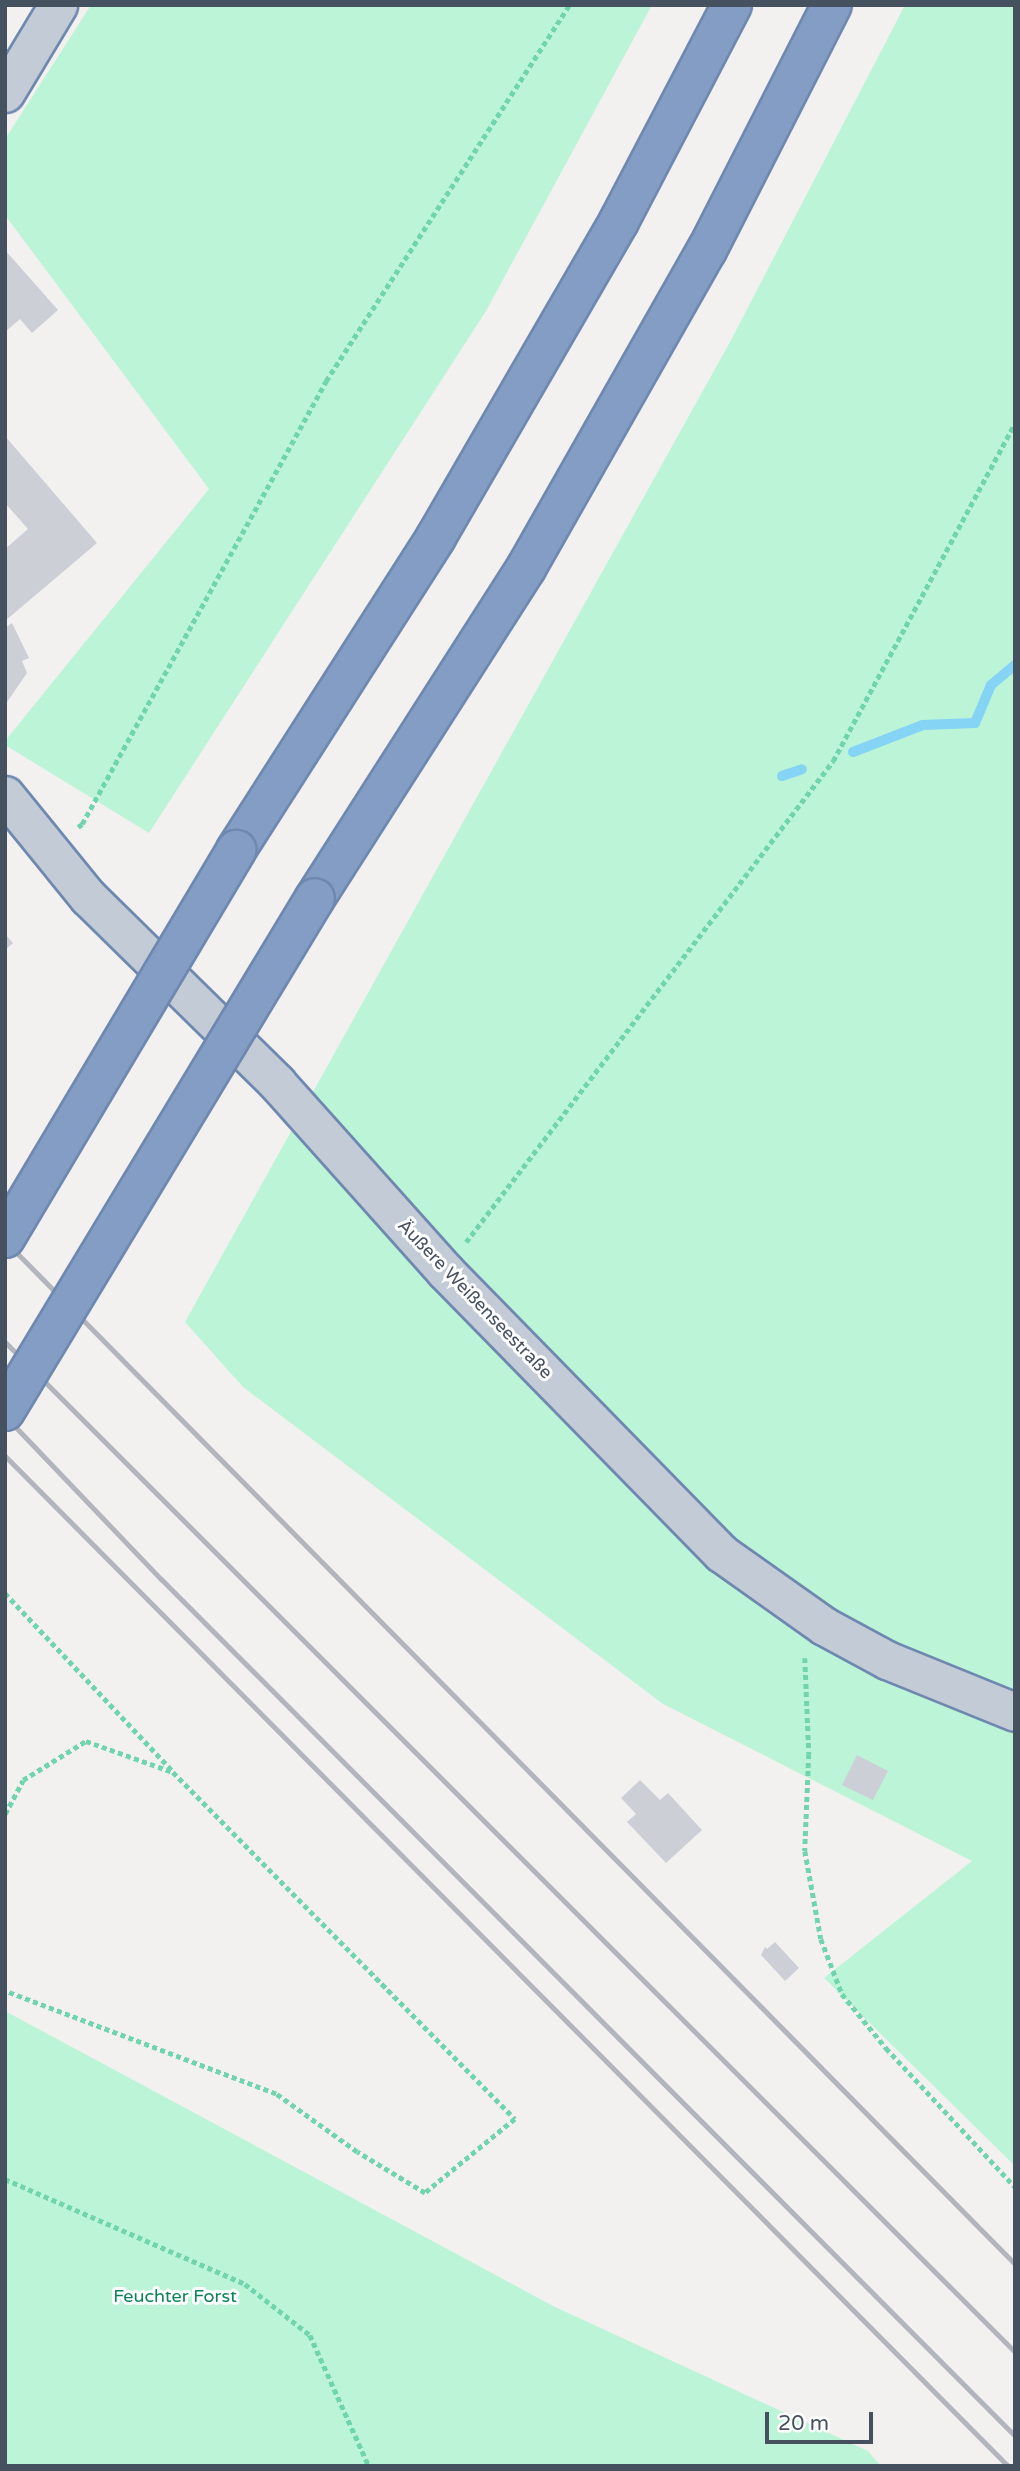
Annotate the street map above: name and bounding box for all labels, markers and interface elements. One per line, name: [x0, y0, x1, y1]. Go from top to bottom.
street label: Äußere Weißenseestraße: [393, 1215, 557, 1383]
park label: Feuchter Forst: [113, 2285, 237, 2307]
scale bar: [768, 2398, 876, 2442]
text: 20 m: [778, 2411, 829, 2436]

